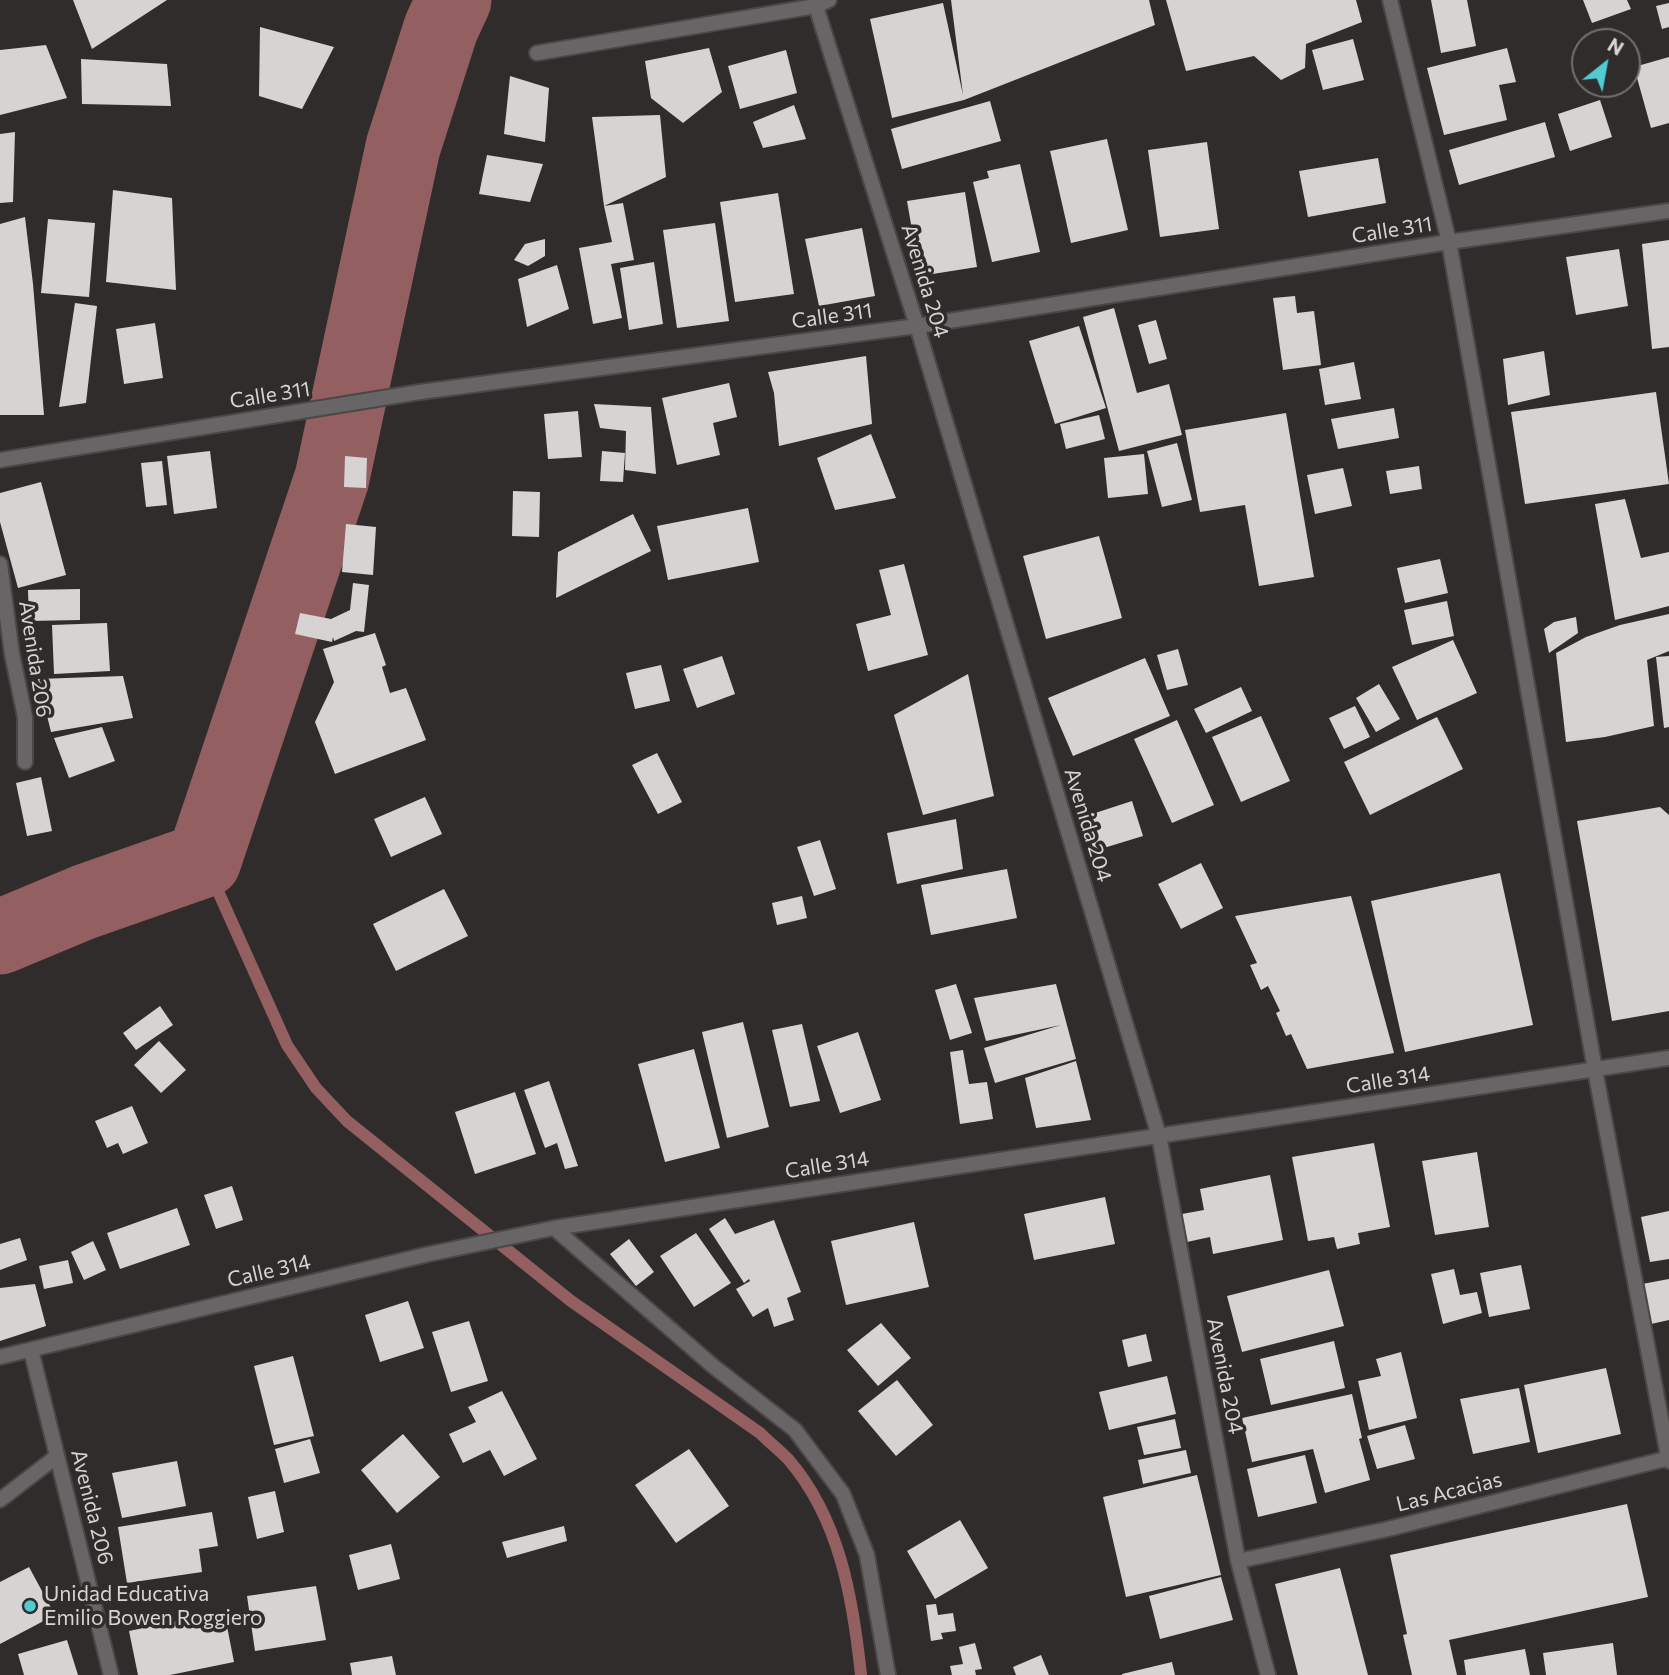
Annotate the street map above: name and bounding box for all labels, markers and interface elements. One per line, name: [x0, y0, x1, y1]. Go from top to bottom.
north arrow: [1571, 28, 1641, 98]
text: N: [1604, 33, 1628, 60]
street label: Calle 311: [1350, 211, 1434, 249]
street label: Avenida 204: [896, 221, 954, 341]
street label: Calle 311: [790, 298, 874, 334]
street label: Calle 311: [228, 376, 312, 414]
street label: Avenida 206: [13, 599, 57, 719]
street label: Avenida 204: [1059, 765, 1117, 885]
street label: Calle 314: [1344, 1061, 1432, 1099]
street label: Calle 314: [783, 1146, 871, 1184]
street label: Calle 314: [225, 1249, 313, 1293]
street label: Avenida 204: [1201, 1316, 1249, 1436]
street label: Avenida 206: [66, 1447, 118, 1567]
street label: Las Acacias: [1393, 1467, 1505, 1517]
place label: Unidad Educativa Emilio Bowen Roggiero: [44, 1581, 263, 1631]
marker: Unidad Educativa Emilio Bowen Roggiero: [22, 1598, 38, 1614]

